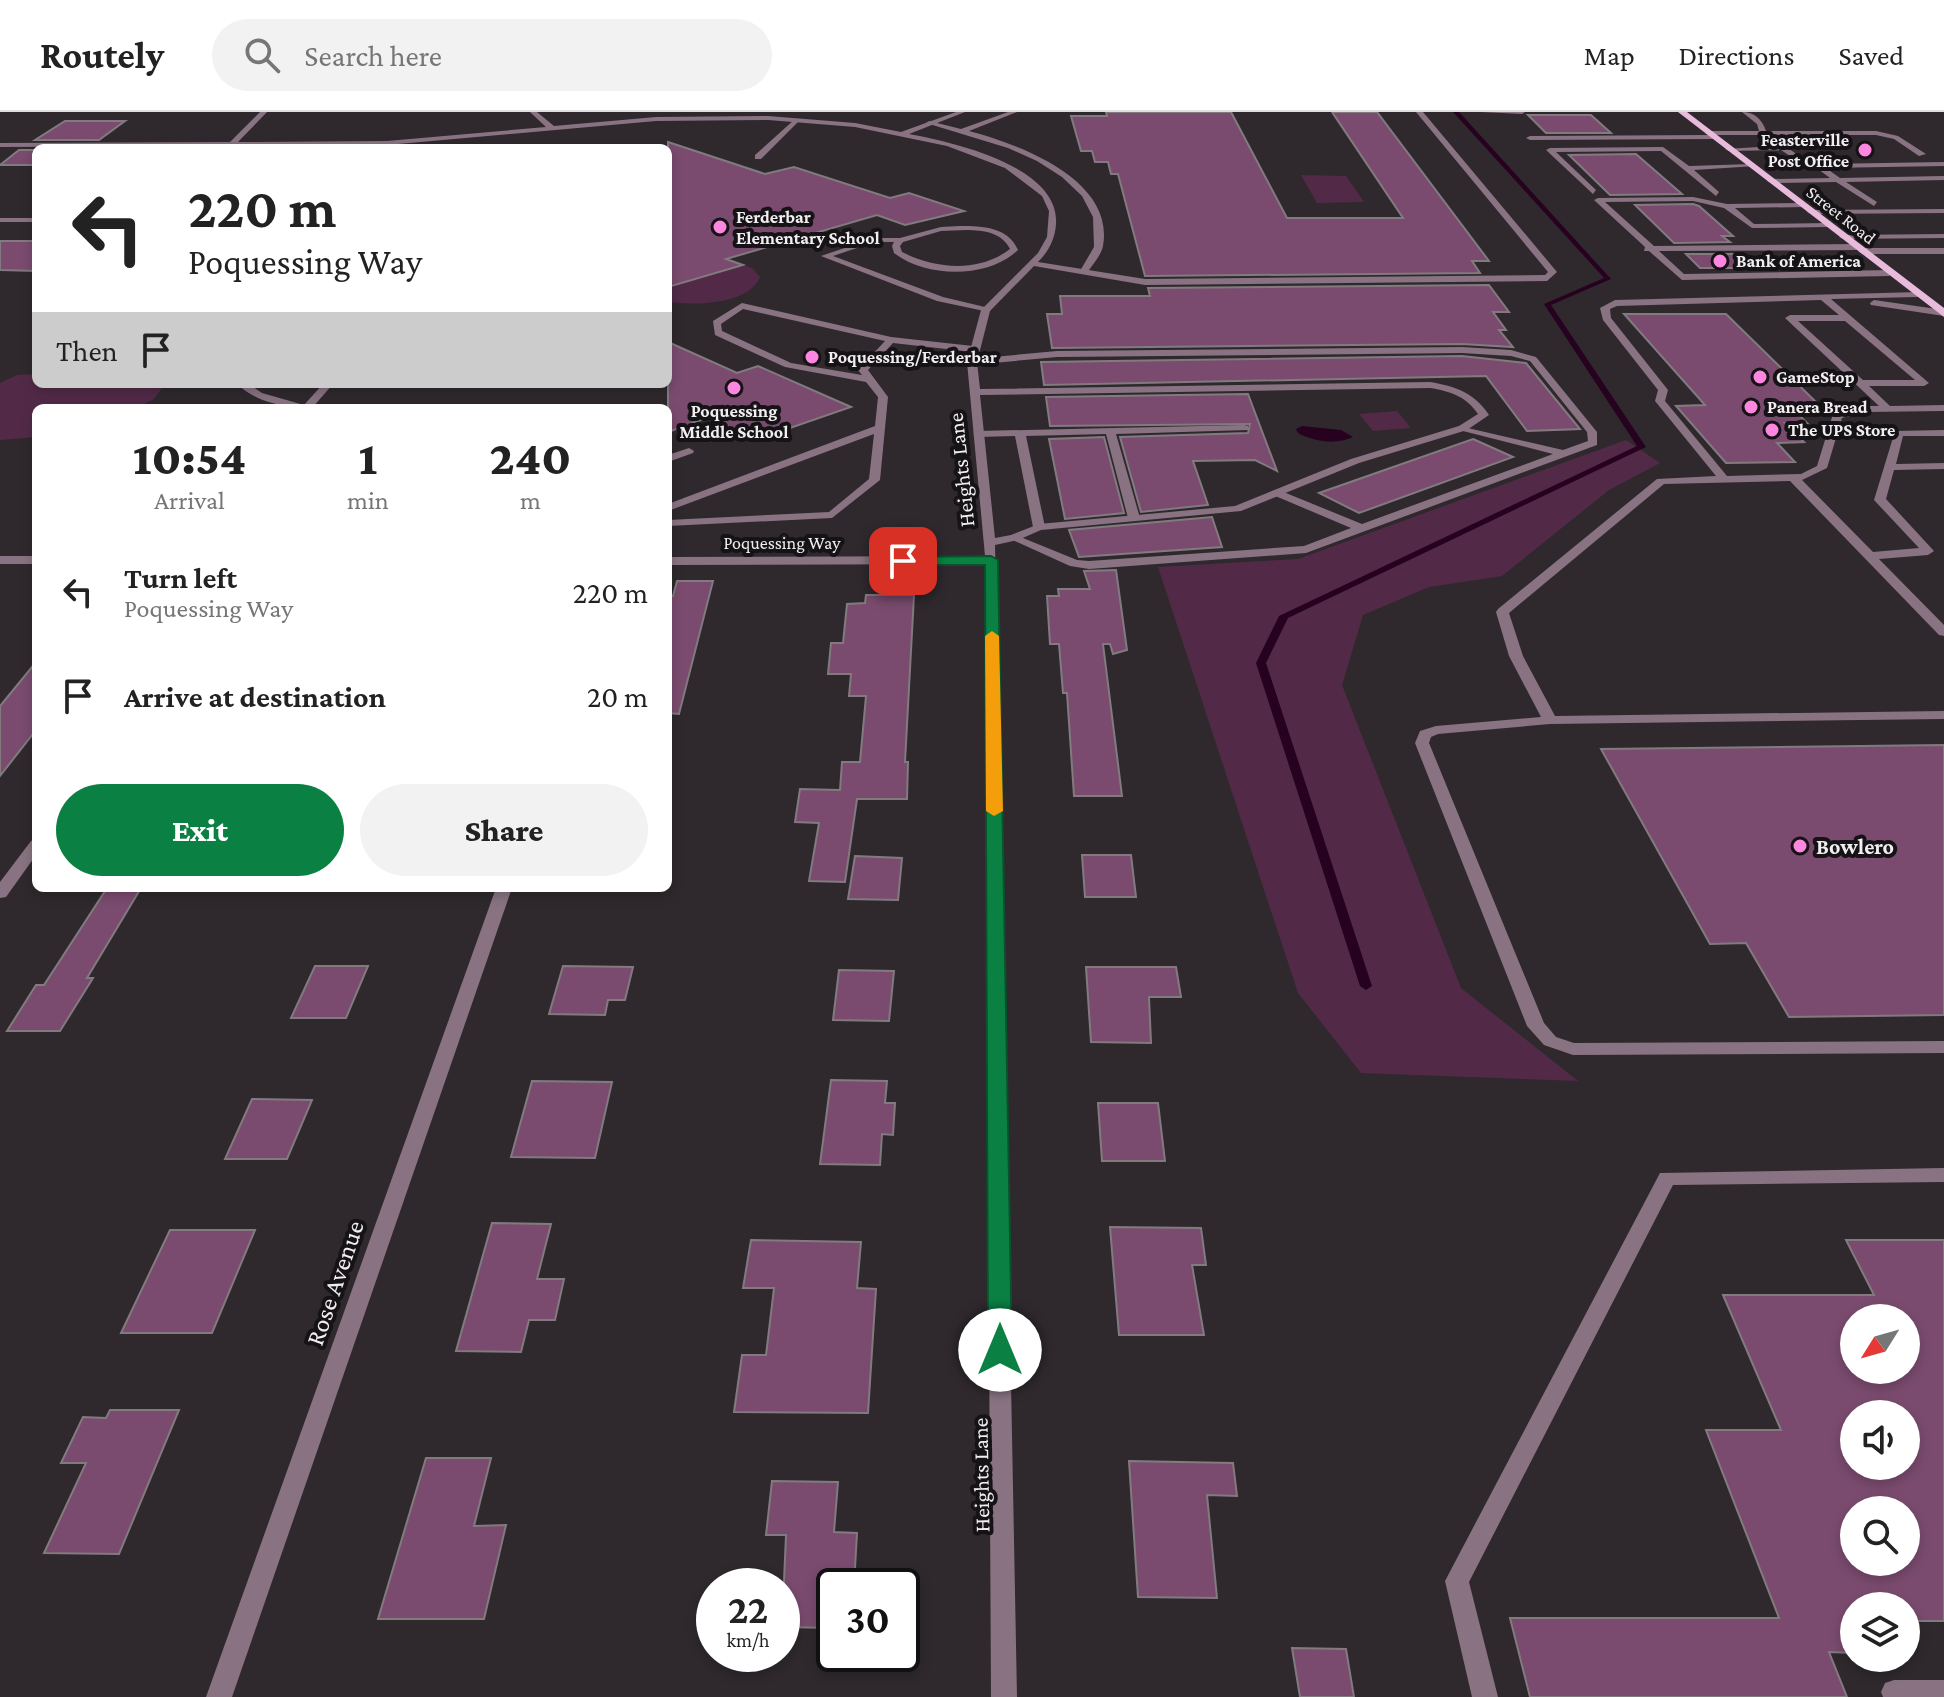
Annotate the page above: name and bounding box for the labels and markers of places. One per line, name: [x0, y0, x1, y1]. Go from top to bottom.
place label: Feasterville Post Office: [1761, 130, 1849, 171]
marker: Feasterville Post Office: [1856, 141, 1874, 159]
place label: Ferderbar Elementary School: [736, 207, 880, 248]
marker: Ferderbar Elementary School: [711, 218, 729, 236]
place label: Bank of America: [1736, 251, 1861, 271]
marker: Bank of America: [1711, 252, 1729, 270]
place label: Poquessing/Ferderbar: [828, 347, 997, 367]
marker: Poquessing/Ferderbar: [803, 348, 821, 366]
place label: GameStop: [1776, 367, 1855, 387]
marker: GameStop: [1751, 368, 1769, 386]
marker: Poquessing Middle School: [725, 379, 743, 397]
place label: Panera Bread: [1767, 397, 1868, 417]
marker: Panera Bread: [1742, 398, 1760, 416]
place label: Poquessing Middle School: [680, 401, 788, 442]
place label: The UPS Store: [1788, 420, 1895, 440]
marker: The UPS Store: [1763, 421, 1781, 439]
pin: [869, 527, 937, 595]
place label: Bowlero: [1816, 834, 1894, 859]
marker: Bowlero: [1791, 837, 1809, 855]

